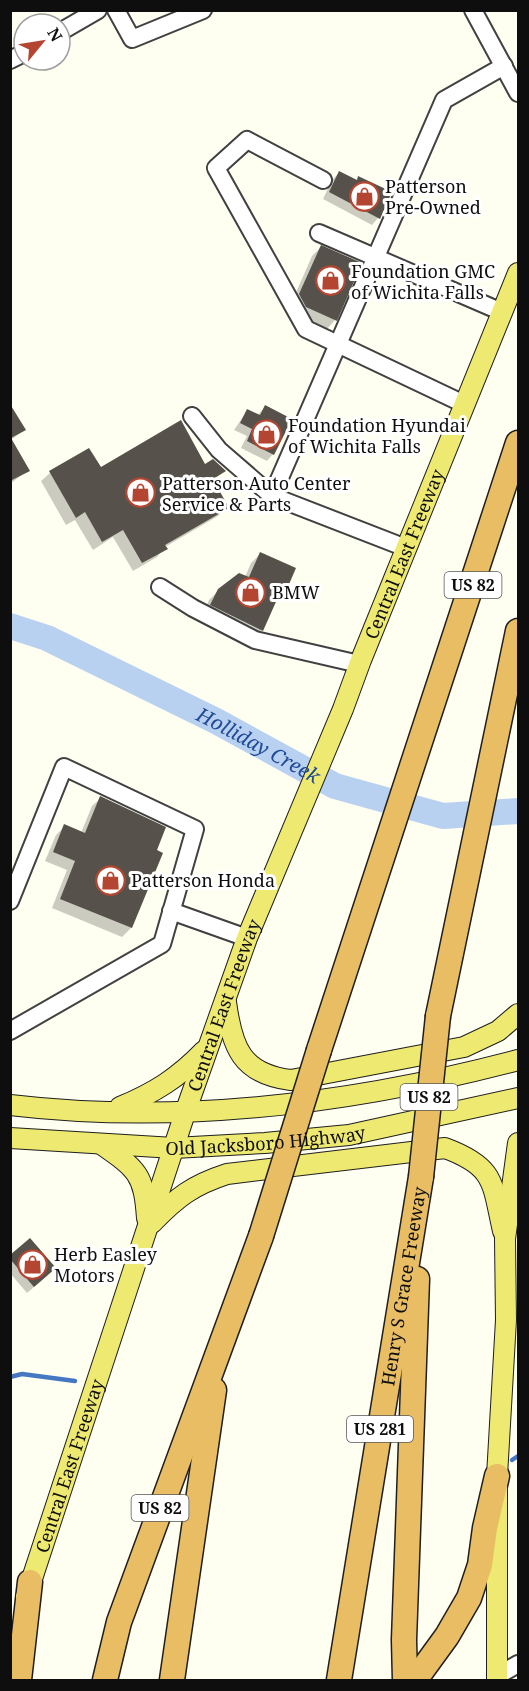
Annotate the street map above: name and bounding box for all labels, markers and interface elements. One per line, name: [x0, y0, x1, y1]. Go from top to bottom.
north arrow: [12, 12, 72, 72]
text: N: [42, 24, 68, 46]
place label: Patterson Pre-Owned: [385, 174, 481, 219]
shop icon: Patterson Pre-Owned: [348, 180, 380, 212]
place label: Foundation GMC of Wichita Falls: [351, 259, 495, 304]
shop icon: Foundation GMC of Wichita Falls: [314, 265, 346, 297]
place label: Foundation Hyundai of Wichita Falls: [288, 413, 466, 458]
shop icon: Foundation Hyundai of Wichita Falls: [251, 419, 283, 451]
street label: Central East Freeway: [359, 465, 450, 643]
place label: Patterson Auto Center Service & Parts: [162, 471, 351, 516]
shop icon: Patterson Auto Center Service & Parts: [125, 477, 157, 509]
road number: US 82: [444, 572, 502, 598]
shop icon: BMW: [235, 576, 267, 608]
place label: BMW: [272, 580, 320, 604]
water label: Holliday Creek: [192, 700, 326, 789]
shop icon: Patterson Honda: [94, 864, 126, 896]
place label: Patterson Honda: [131, 868, 275, 892]
street label: Central East Freeway: [182, 914, 266, 1095]
road number: US 82: [400, 1084, 458, 1110]
street label: Old Jacksboro Highway: [165, 1120, 368, 1160]
street label: Henry S Grace Freeway: [375, 1184, 431, 1388]
place label: Herb Easley Motors: [54, 1242, 158, 1287]
shop icon: Herb Easley Motors: [17, 1248, 49, 1280]
street label: Central East Freeway: [29, 1375, 109, 1556]
road number: US 281: [347, 1416, 413, 1442]
road number: US 82: [132, 1495, 188, 1521]

